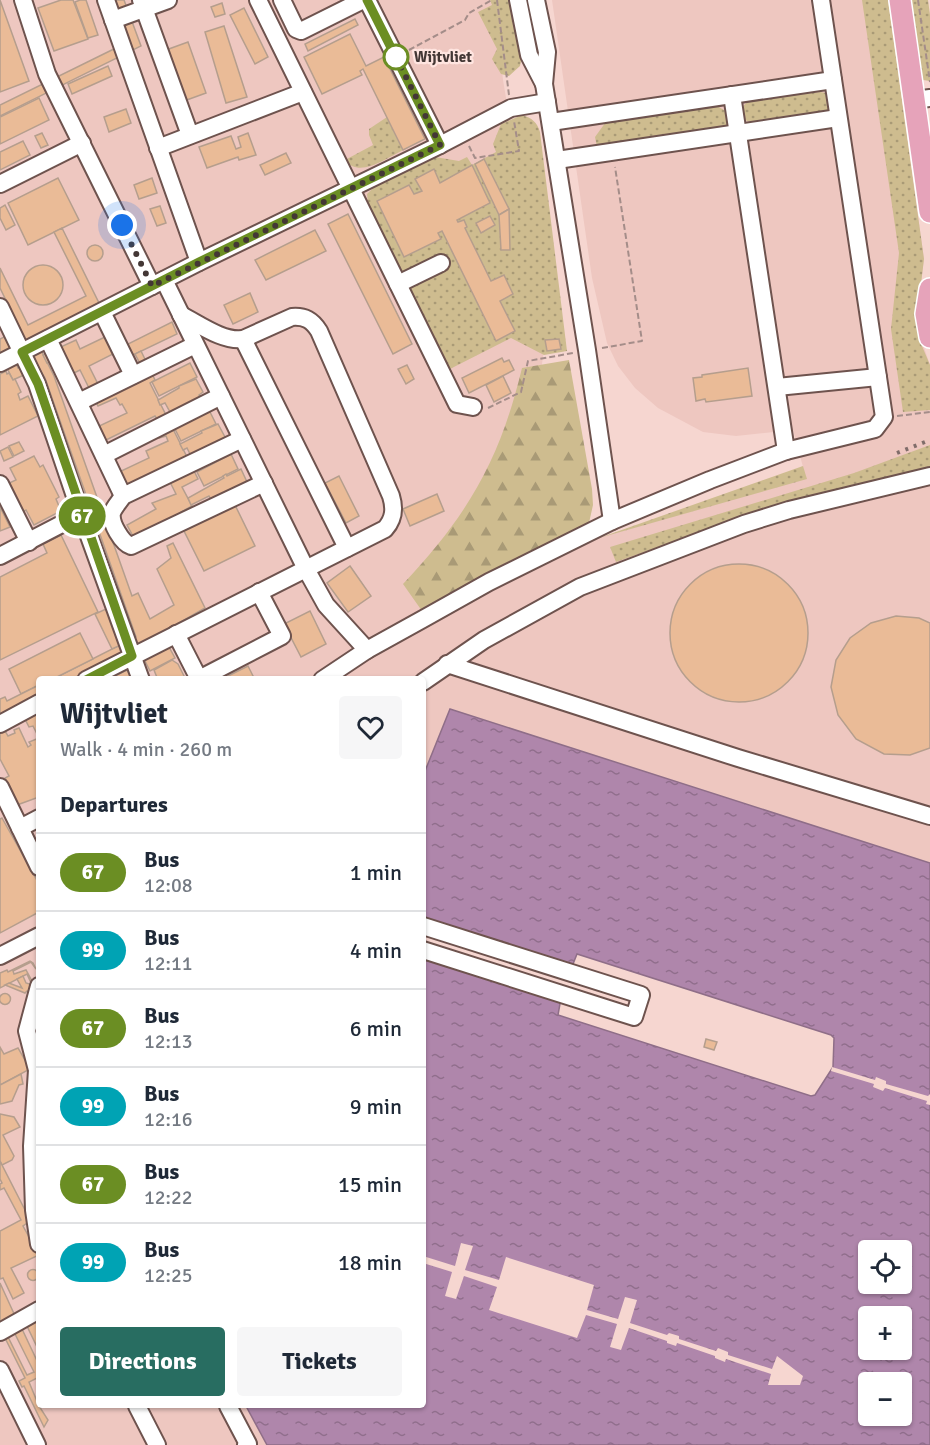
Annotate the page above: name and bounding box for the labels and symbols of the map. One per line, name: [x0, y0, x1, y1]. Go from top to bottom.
marker: Wijtvliet: [383, 44, 409, 70]
place label: Wijtvliet: [414, 48, 472, 66]
your location: [107, 210, 137, 240]
line badge: 67: [55, 496, 109, 536]

